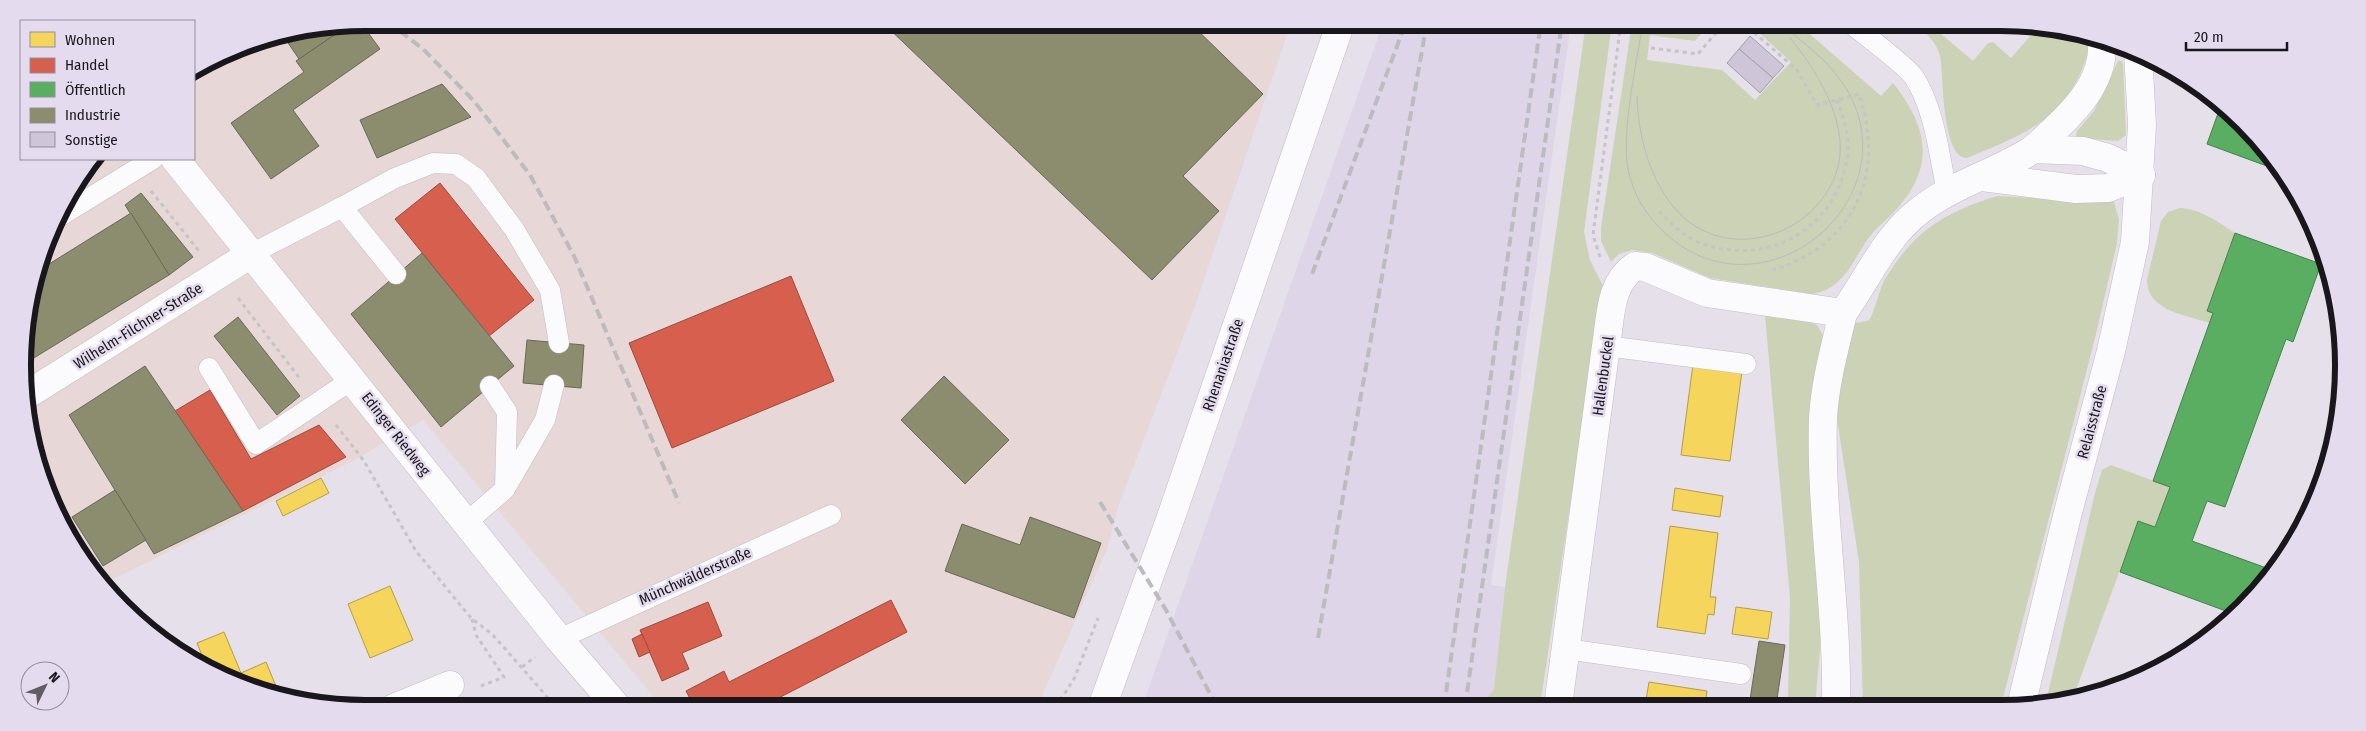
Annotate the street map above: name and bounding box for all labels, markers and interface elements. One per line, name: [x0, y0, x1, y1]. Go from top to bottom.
legend: [20, 20, 195, 160]
scale bar: [2186, 20, 2287, 52]
text: 20 m: [2194, 28, 2224, 46]
text: Wohnen: [65, 31, 115, 49]
text: Handel: [65, 56, 109, 74]
text: Öffentlich: [65, 81, 126, 99]
text: Industrie: [65, 106, 120, 124]
text: Sonstige: [65, 131, 118, 149]
street label: Wilhelm-Filchner-Straße: [70, 279, 206, 373]
street label: Rhenaniastraße: [1199, 316, 1247, 414]
street label: Hallenbuckel: [1589, 335, 1617, 417]
street label: Relaisstraße: [2074, 383, 2110, 461]
street label: Edinger Riedweg: [358, 389, 434, 479]
street label: Münchwälderstraße: [636, 543, 754, 609]
north arrow: [20, 661, 70, 711]
text: N: [45, 669, 63, 686]

